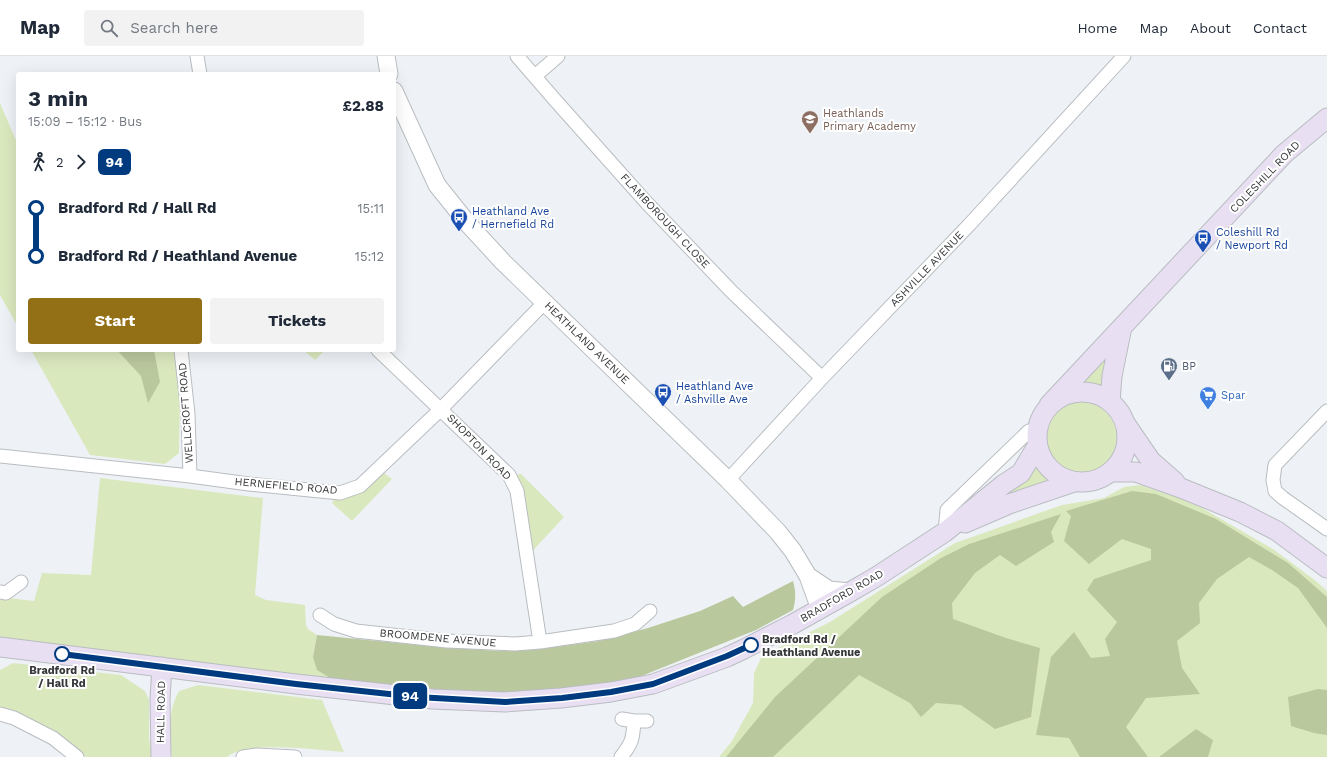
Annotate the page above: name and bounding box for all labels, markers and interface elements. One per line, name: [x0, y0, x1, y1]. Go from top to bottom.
search box: [84, 10, 364, 46]
text: Map: [20, 16, 60, 39]
icon: search: [98, 17, 120, 39]
text: Search here: [130, 19, 218, 37]
text: Home: [1077, 20, 1117, 36]
text: Map: [1139, 20, 1168, 36]
text: About: [1190, 20, 1231, 36]
text: Contact: [1253, 20, 1307, 36]
text: 3 min: [28, 86, 88, 111]
text: £2.88: [343, 97, 384, 115]
place label: Heathlands Primary Academy: [823, 107, 916, 133]
school or university icon: Heathlands Primary Academy: [800, 109, 820, 134]
text: 15:09 – 15:12 · Bus: [28, 114, 142, 129]
street label: COLESHILL ROAD: [1227, 138, 1303, 216]
icon: walk: [28, 151, 50, 173]
icon: forward: [70, 151, 92, 173]
text: 94: [106, 154, 123, 170]
text: 2: [56, 155, 64, 170]
street label: FLAMBOROUGH CLOSE: [618, 171, 712, 271]
text: Bradford Rd / Hall Rd: [58, 199, 216, 217]
text: 15:11: [357, 201, 384, 216]
place label: Heathland Ave / Hernefield Rd: [472, 205, 554, 231]
bus stop icon: Heathland Ave / Hernefield Rd: [449, 207, 469, 232]
place label: Coleshill Rd / Newport Rd: [1216, 226, 1288, 252]
bus stop icon: Coleshill Rd / Newport Rd: [1193, 228, 1213, 253]
street label: ASHVILLE AVENUE: [888, 229, 966, 309]
text: Bradford Rd / Heathland Avenue: [58, 247, 297, 265]
text: 15:12: [355, 249, 384, 264]
button: Start: [28, 298, 202, 344]
button: Tickets: [210, 298, 384, 344]
street label: HEATHLAND AVENUE: [542, 299, 632, 387]
fuel station icon: BP: [1159, 356, 1179, 381]
place label: BP: [1182, 360, 1196, 373]
street label: WELLCROFT ROAD: [176, 362, 196, 464]
place label: Heathland Ave / Ashville Ave: [676, 380, 753, 406]
bus stop icon: Heathland Ave / Ashville Ave: [653, 382, 673, 407]
supermarket icon: Spar: [1198, 385, 1218, 410]
place label: Spar: [1221, 389, 1246, 402]
street label: SHOPTON ROAD: [444, 411, 514, 483]
street label: HERNEFIELD ROAD: [234, 475, 338, 497]
street label: BRADFORD ROAD: [798, 567, 886, 625]
street label: BROOMDENE AVENUE: [379, 626, 497, 650]
place label: Bradford Rd / Heathland Avenue: [762, 633, 860, 659]
marker: Bradford Rd / Heathland Avenue: [743, 637, 759, 653]
marker: Bradford Rd / Hall Rd: [54, 646, 70, 662]
place label: Bradford Rd / Hall Rd: [29, 664, 95, 690]
street label: HALL ROAD: [154, 681, 168, 743]
line badge: 94: [392, 683, 428, 709]
text: 94: [401, 688, 419, 704]

